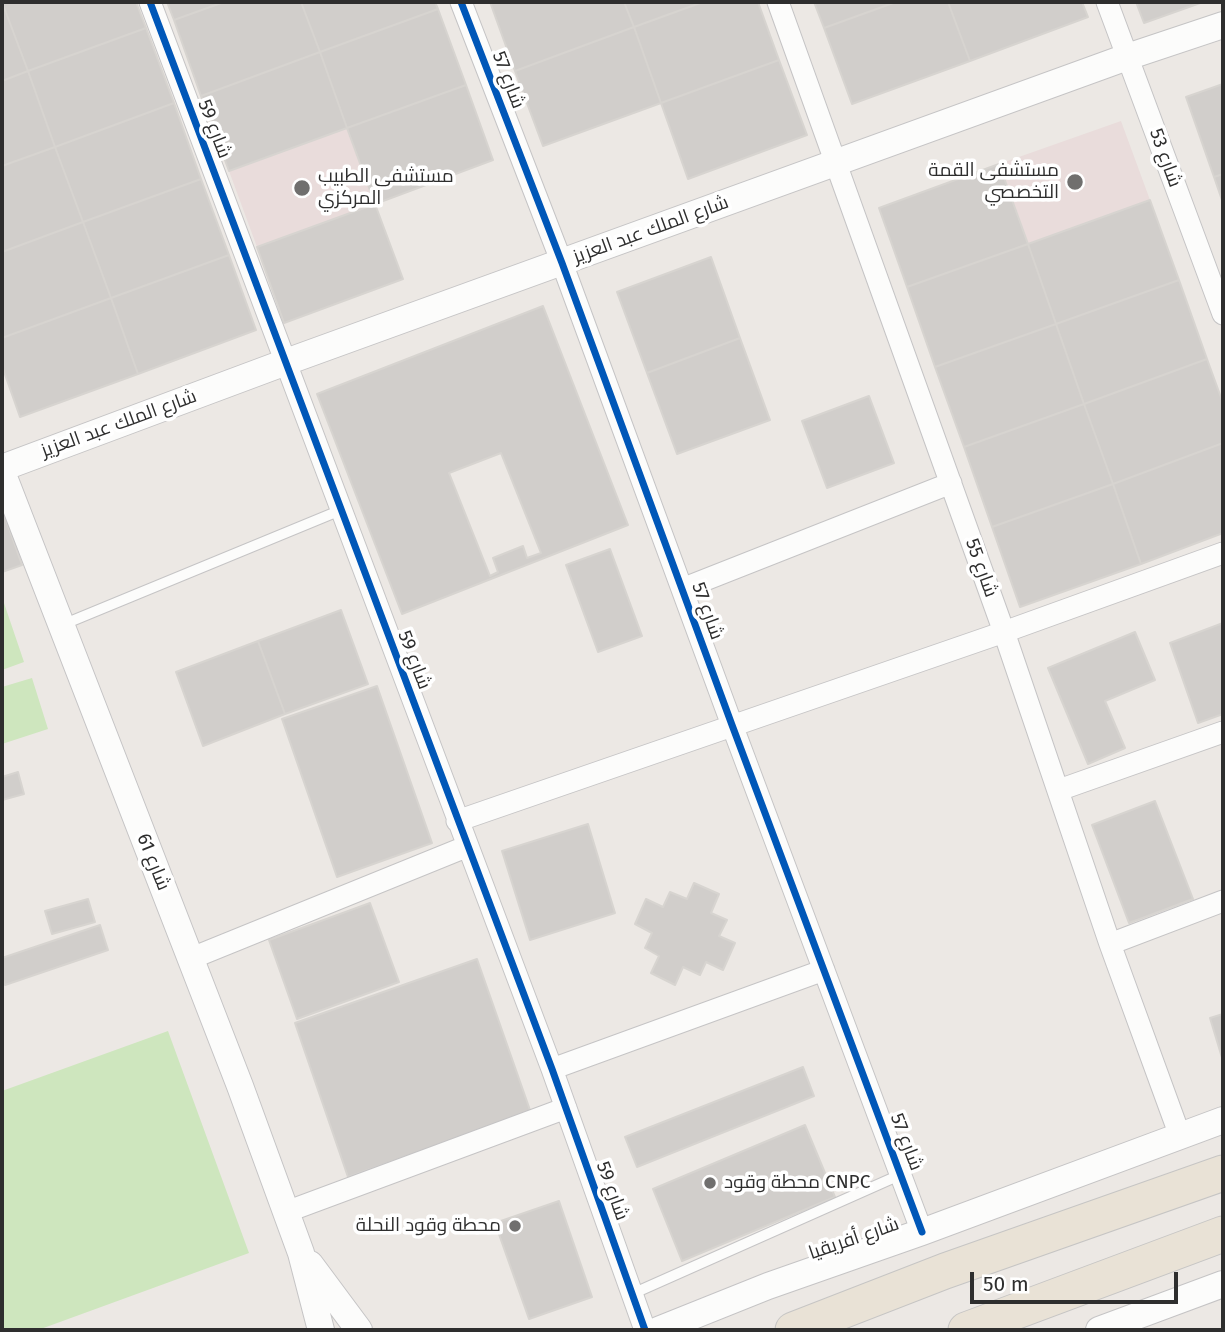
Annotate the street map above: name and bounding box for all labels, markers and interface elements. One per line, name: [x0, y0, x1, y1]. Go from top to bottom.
street label: شارع 57: [487, 48, 529, 112]
street label: شارع 59: [192, 96, 236, 162]
street label: شارع 53: [1144, 126, 1186, 190]
place label: مستشفى القمة التخصصي: [928, 160, 1059, 204]
place label: مستشفى الطبيب المركزي: [318, 166, 454, 210]
marker: مستشفى القمة التخصصي: [1065, 172, 1085, 192]
marker: مستشفى الطبيب المركزي: [292, 178, 312, 198]
street label: شارع الملك عبد العزيز: [570, 191, 732, 269]
street label: شارع الملك عبد العزيز: [38, 385, 200, 463]
street label: شارع 55: [960, 536, 1002, 600]
street label: شارع 57: [686, 579, 728, 643]
street label: شارع 59: [392, 627, 436, 693]
street label: شارع 61: [131, 830, 175, 894]
street label: شارع 57: [885, 1110, 927, 1174]
street label: شارع 59: [591, 1158, 633, 1224]
place label: محطة وقود CNPC: [724, 1172, 870, 1194]
marker: محطة وقود CNPC: [702, 1175, 718, 1191]
street label: شارع أفريقيا: [806, 1213, 902, 1265]
place label: محطة وقود النحلة: [356, 1215, 501, 1237]
marker: محطة وقود النحلة: [507, 1218, 523, 1234]
scale bar: [973, 1258, 1181, 1302]
text: 50 m: [983, 1271, 1029, 1297]

